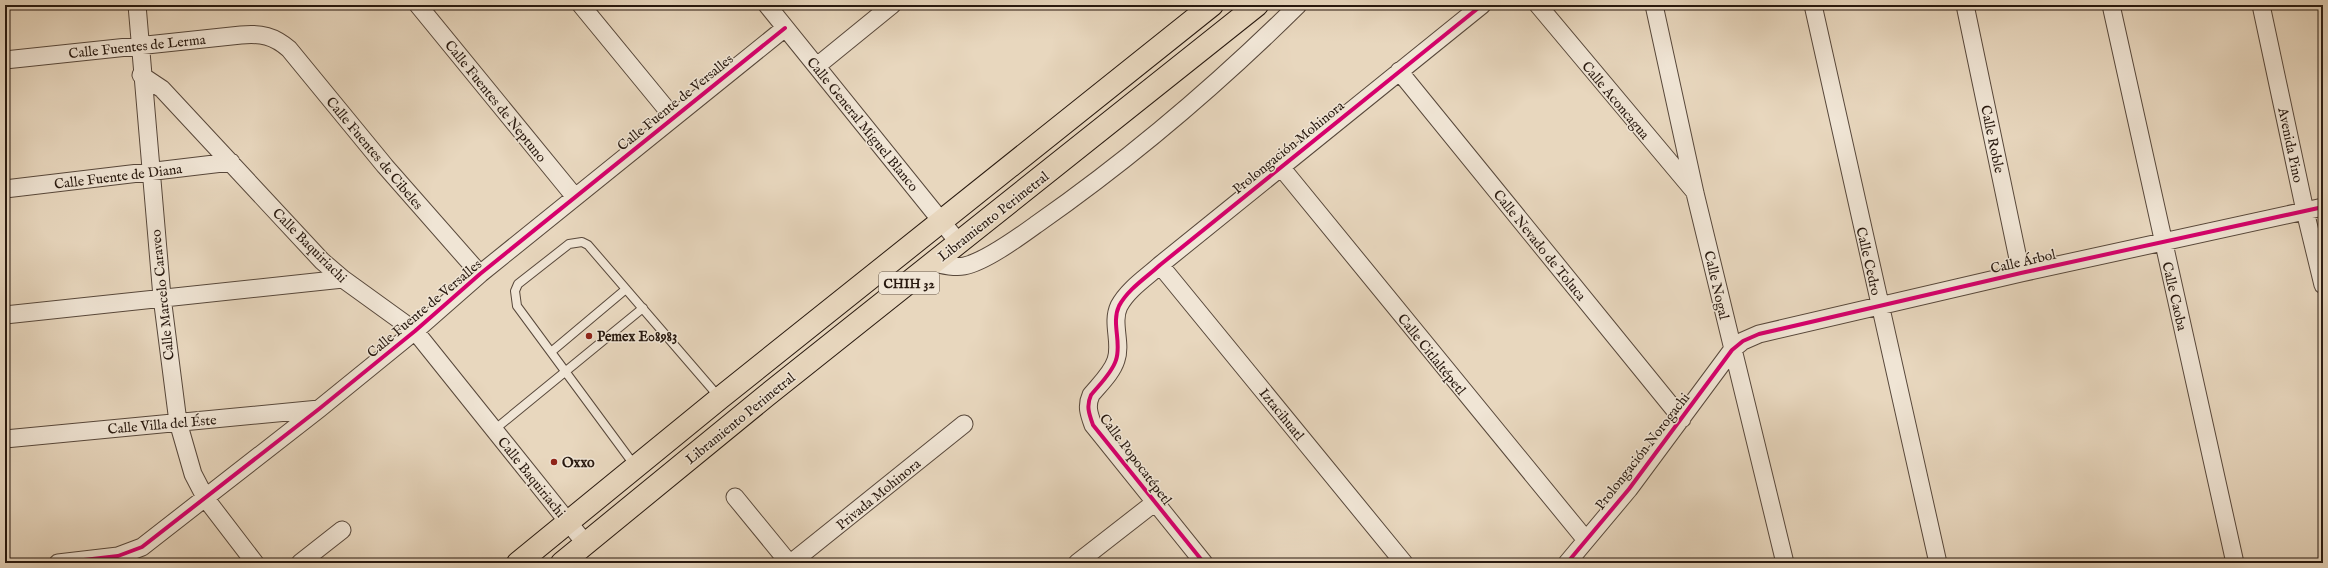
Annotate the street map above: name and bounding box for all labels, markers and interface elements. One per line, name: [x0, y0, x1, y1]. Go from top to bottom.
street label: Calle Fuentes de Lerma: [68, 31, 207, 63]
street label: Calle Fuentes de Neptuno: [440, 37, 550, 167]
street label: Calle Fuente de Versalles: [614, 50, 737, 155]
street label: Calle General Miguel Blanco: [802, 54, 922, 196]
street label: Calle Aconcagua: [1577, 58, 1654, 144]
street label: Calle Fuentes de Cibeles: [322, 94, 427, 214]
street label: Prolongación Mohinora: [1229, 97, 1349, 198]
street label: Calle Roble: [1976, 104, 2008, 175]
street label: Avenida Pino: [2273, 105, 2307, 185]
street label: Calle Fuente de Diana: [53, 160, 184, 194]
street label: Libramiento Perimetral: [934, 168, 1053, 266]
street label: Calle Nevado de Toluca: [1489, 186, 1590, 306]
street label: Calle Baquiriachi: [268, 205, 351, 287]
street label: Calle Cedro: [1851, 225, 1885, 298]
street label: Calle Marcelo Caraveo: [147, 228, 179, 361]
street label: Calle Árbol: [1989, 245, 2058, 278]
street label: Calle Nogal: [1699, 249, 1733, 321]
street label: Calle Fuente de Versalles: [364, 255, 486, 362]
street label: Calle Caoba: [2157, 260, 2191, 333]
road number: CHIH 32: [879, 272, 939, 294]
street label: Calle Citlaltépetl: [1393, 310, 1470, 399]
place label: Pemex E08983: [597, 328, 677, 346]
marker: Pemex E08983: [584, 331, 594, 341]
street label: Libramiento Perimetral: [682, 369, 799, 469]
street label: Iztacihuatl: [1255, 385, 1308, 445]
street label: Prolongación Norogachi: [1592, 389, 1694, 514]
street label: Calle Villa del Éste: [107, 410, 218, 439]
street label: Calle Popocatépetl: [1095, 410, 1175, 509]
street label: Calle Baquiriachi: [493, 434, 569, 522]
place label: Oxxo: [562, 454, 595, 472]
street label: Privada Mohinora: [833, 455, 925, 534]
marker: Oxxo: [549, 457, 559, 467]

